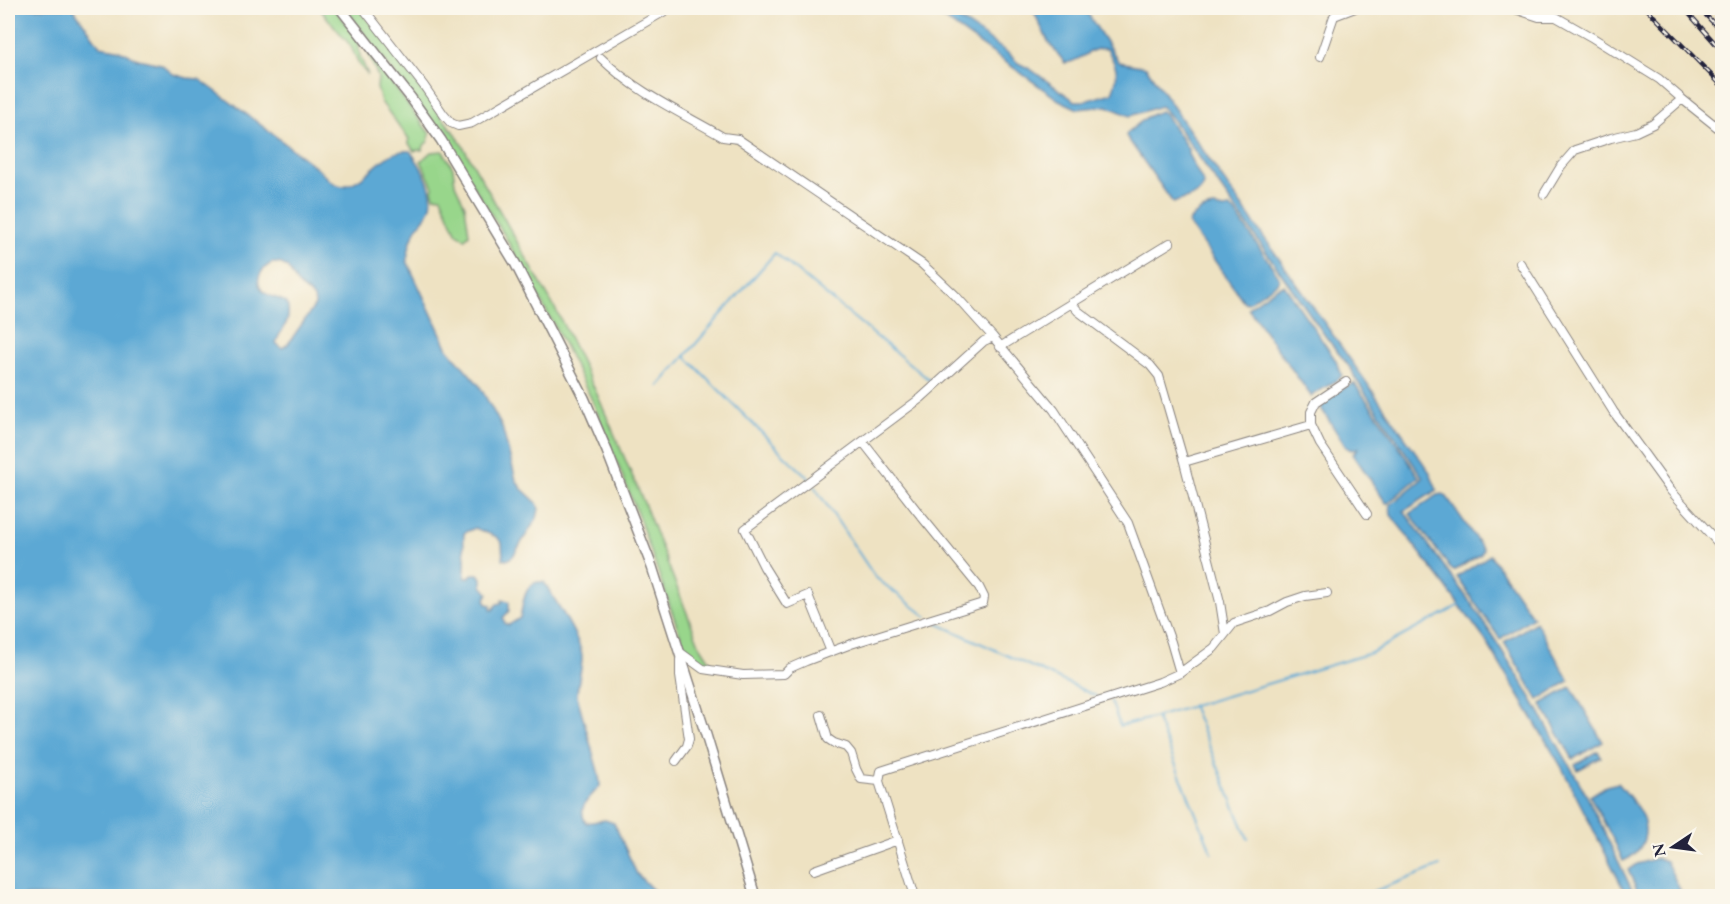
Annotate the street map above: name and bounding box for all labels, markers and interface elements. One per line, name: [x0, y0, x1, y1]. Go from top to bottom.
north arrow: [1643, 817, 1703, 877]
text: N: [1647, 842, 1671, 859]

